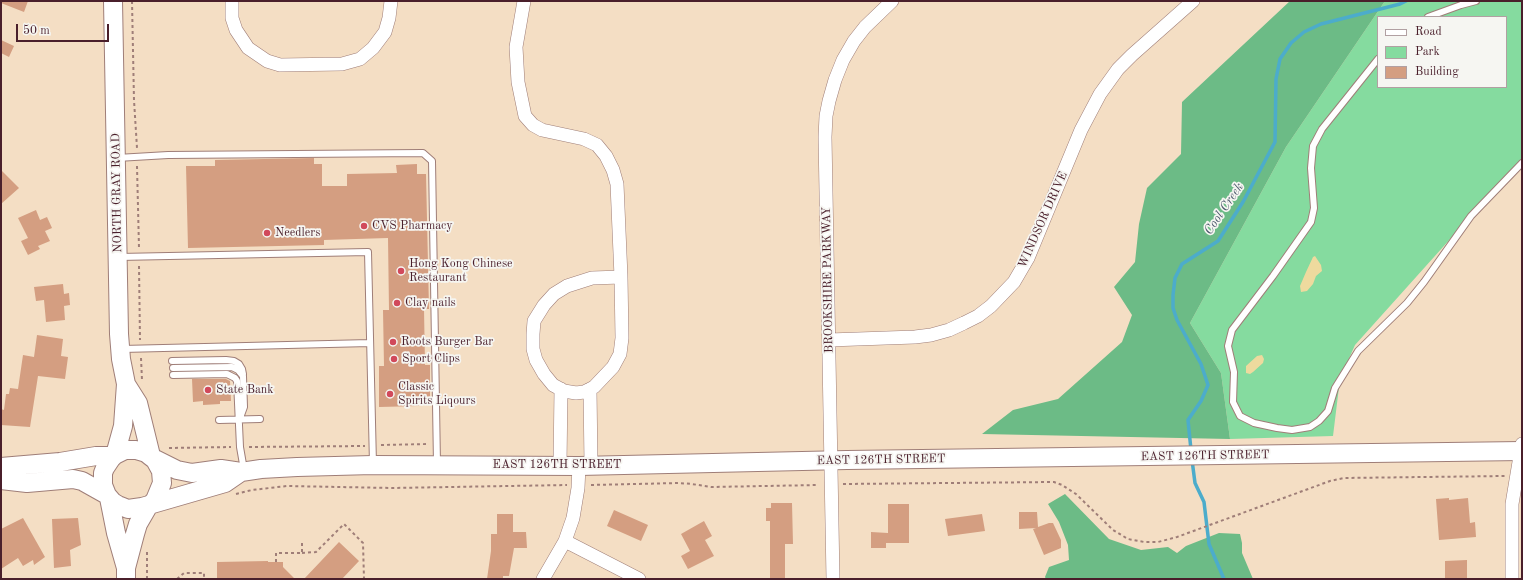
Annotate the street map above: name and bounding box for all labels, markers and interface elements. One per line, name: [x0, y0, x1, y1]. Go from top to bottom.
scale bar: [18, 16, 111, 42]
legend: [1377, 16, 1507, 88]
text: 50 m: [23, 25, 50, 37]
text: Road: [1415, 26, 1442, 38]
text: Park: [1415, 46, 1440, 58]
text: Building: [1415, 66, 1459, 78]
street label: NORTH GRAY ROAD: [109, 133, 125, 253]
street label: WINDSOR DRIVE: [1015, 169, 1071, 271]
water label: Cool Creek: [1201, 180, 1247, 238]
street label: BROOKSHIRE PARKWAY: [820, 207, 836, 353]
place label: CVS Pharmacy: [372, 219, 453, 233]
marker: CVS Pharmacy: [359, 221, 369, 231]
place label: Needlers: [275, 226, 320, 240]
marker: Needlers: [262, 228, 272, 238]
place label: Hong Kong Chinese Restaurant: [409, 257, 513, 285]
marker: Hong Kong Chinese Restaurant: [396, 266, 406, 276]
place label: Clay nails: [405, 296, 456, 310]
marker: Clay nails: [392, 298, 402, 308]
place label: Roots Burger Bar: [401, 335, 493, 349]
marker: Roots Burger Bar: [388, 337, 398, 347]
place label: Sport Clips: [402, 352, 460, 366]
marker: Sport Clips: [389, 354, 399, 364]
place label: Classic Spirits Liqours: [398, 380, 476, 408]
place label: State Bank: [216, 383, 274, 397]
marker: State Bank: [203, 385, 213, 395]
marker: Classic Spirits Liqours: [385, 389, 395, 399]
street label: EAST 126TH STREET: [1140, 448, 1270, 464]
street label: EAST 126TH STREET: [816, 452, 946, 468]
street label: EAST 126TH STREET: [493, 458, 621, 472]

